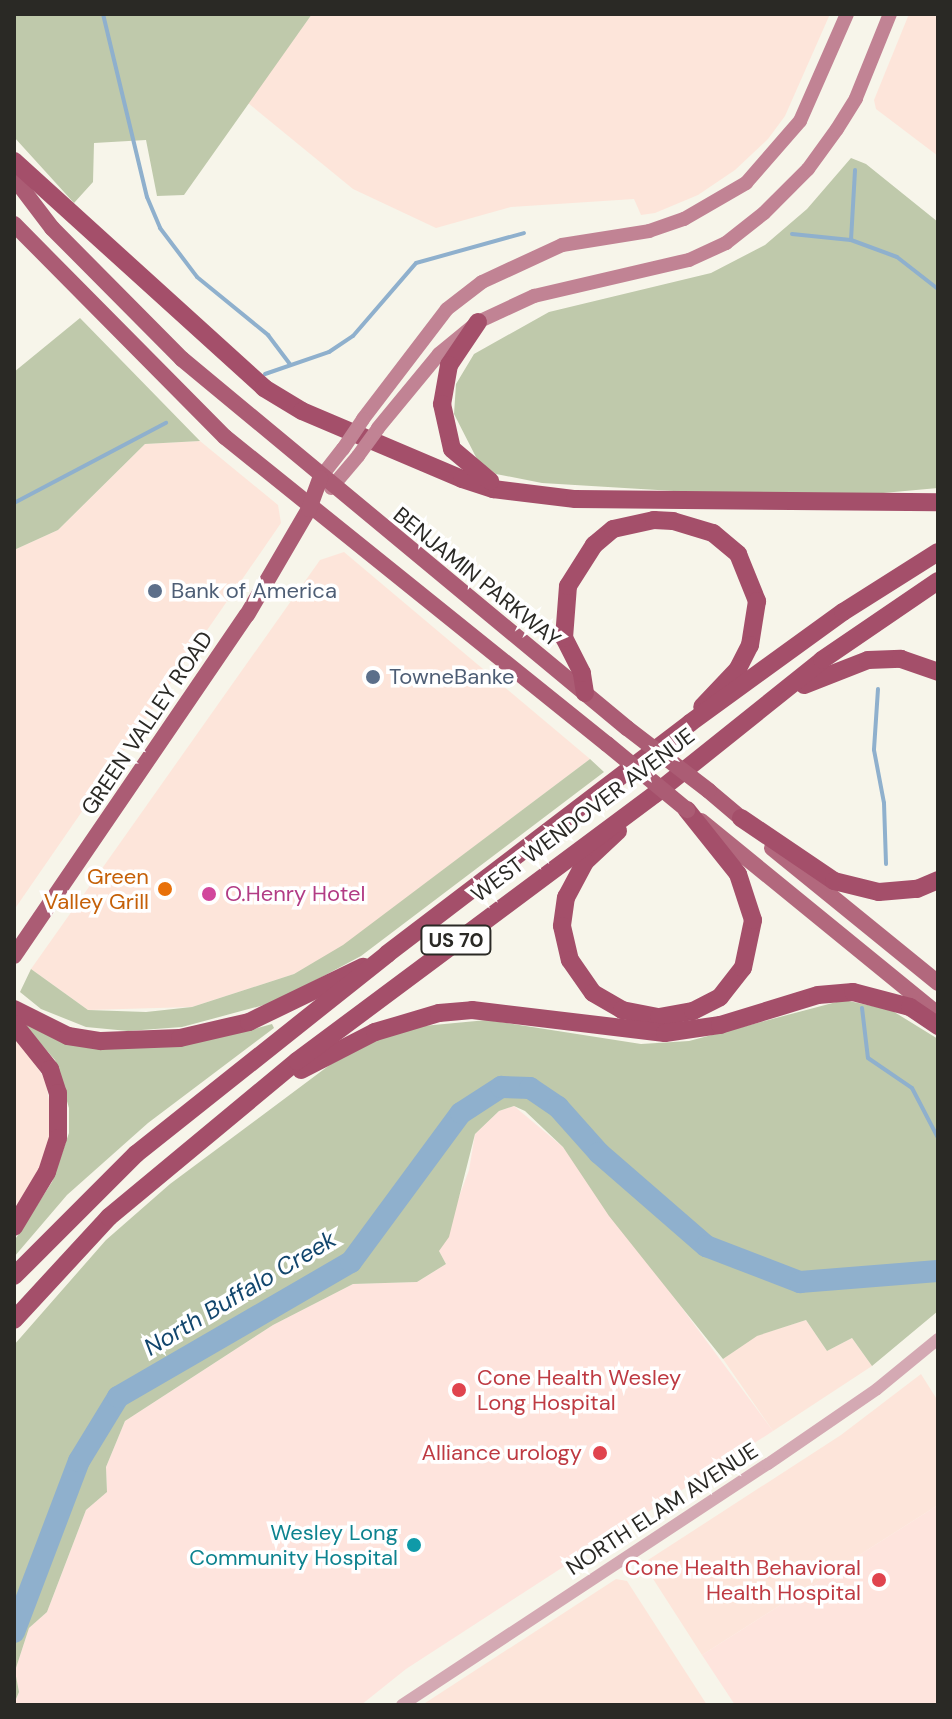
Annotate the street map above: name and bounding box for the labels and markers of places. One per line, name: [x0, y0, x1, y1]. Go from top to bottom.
place label: Bank of America: [171, 578, 337, 604]
marker: Bank of America: [146, 582, 164, 600]
place label: TowneBanke: [389, 664, 515, 690]
marker: TowneBanke: [364, 668, 382, 686]
place label: Green Valley Grill: [44, 863, 149, 914]
marker: Green Valley Grill: [156, 880, 174, 898]
place label: O.Henry Hotel: [225, 881, 365, 907]
marker: O.Henry Hotel: [200, 885, 218, 903]
place label: Cone Health Wesley Long Hospital: [477, 1364, 681, 1416]
marker: Cone Health Wesley Long Hospital: [448, 1379, 470, 1401]
place label: Alliance urology: [421, 1440, 582, 1466]
marker: Alliance urology: [589, 1442, 611, 1464]
place label: Wesley Long Community Hospital: [189, 1519, 398, 1570]
marker: Wesley Long Community Hospital: [405, 1536, 423, 1554]
place label: Cone Health Behavioral Health Hospital: [625, 1554, 861, 1606]
marker: Cone Health Behavioral Health Hospital: [868, 1569, 890, 1591]

